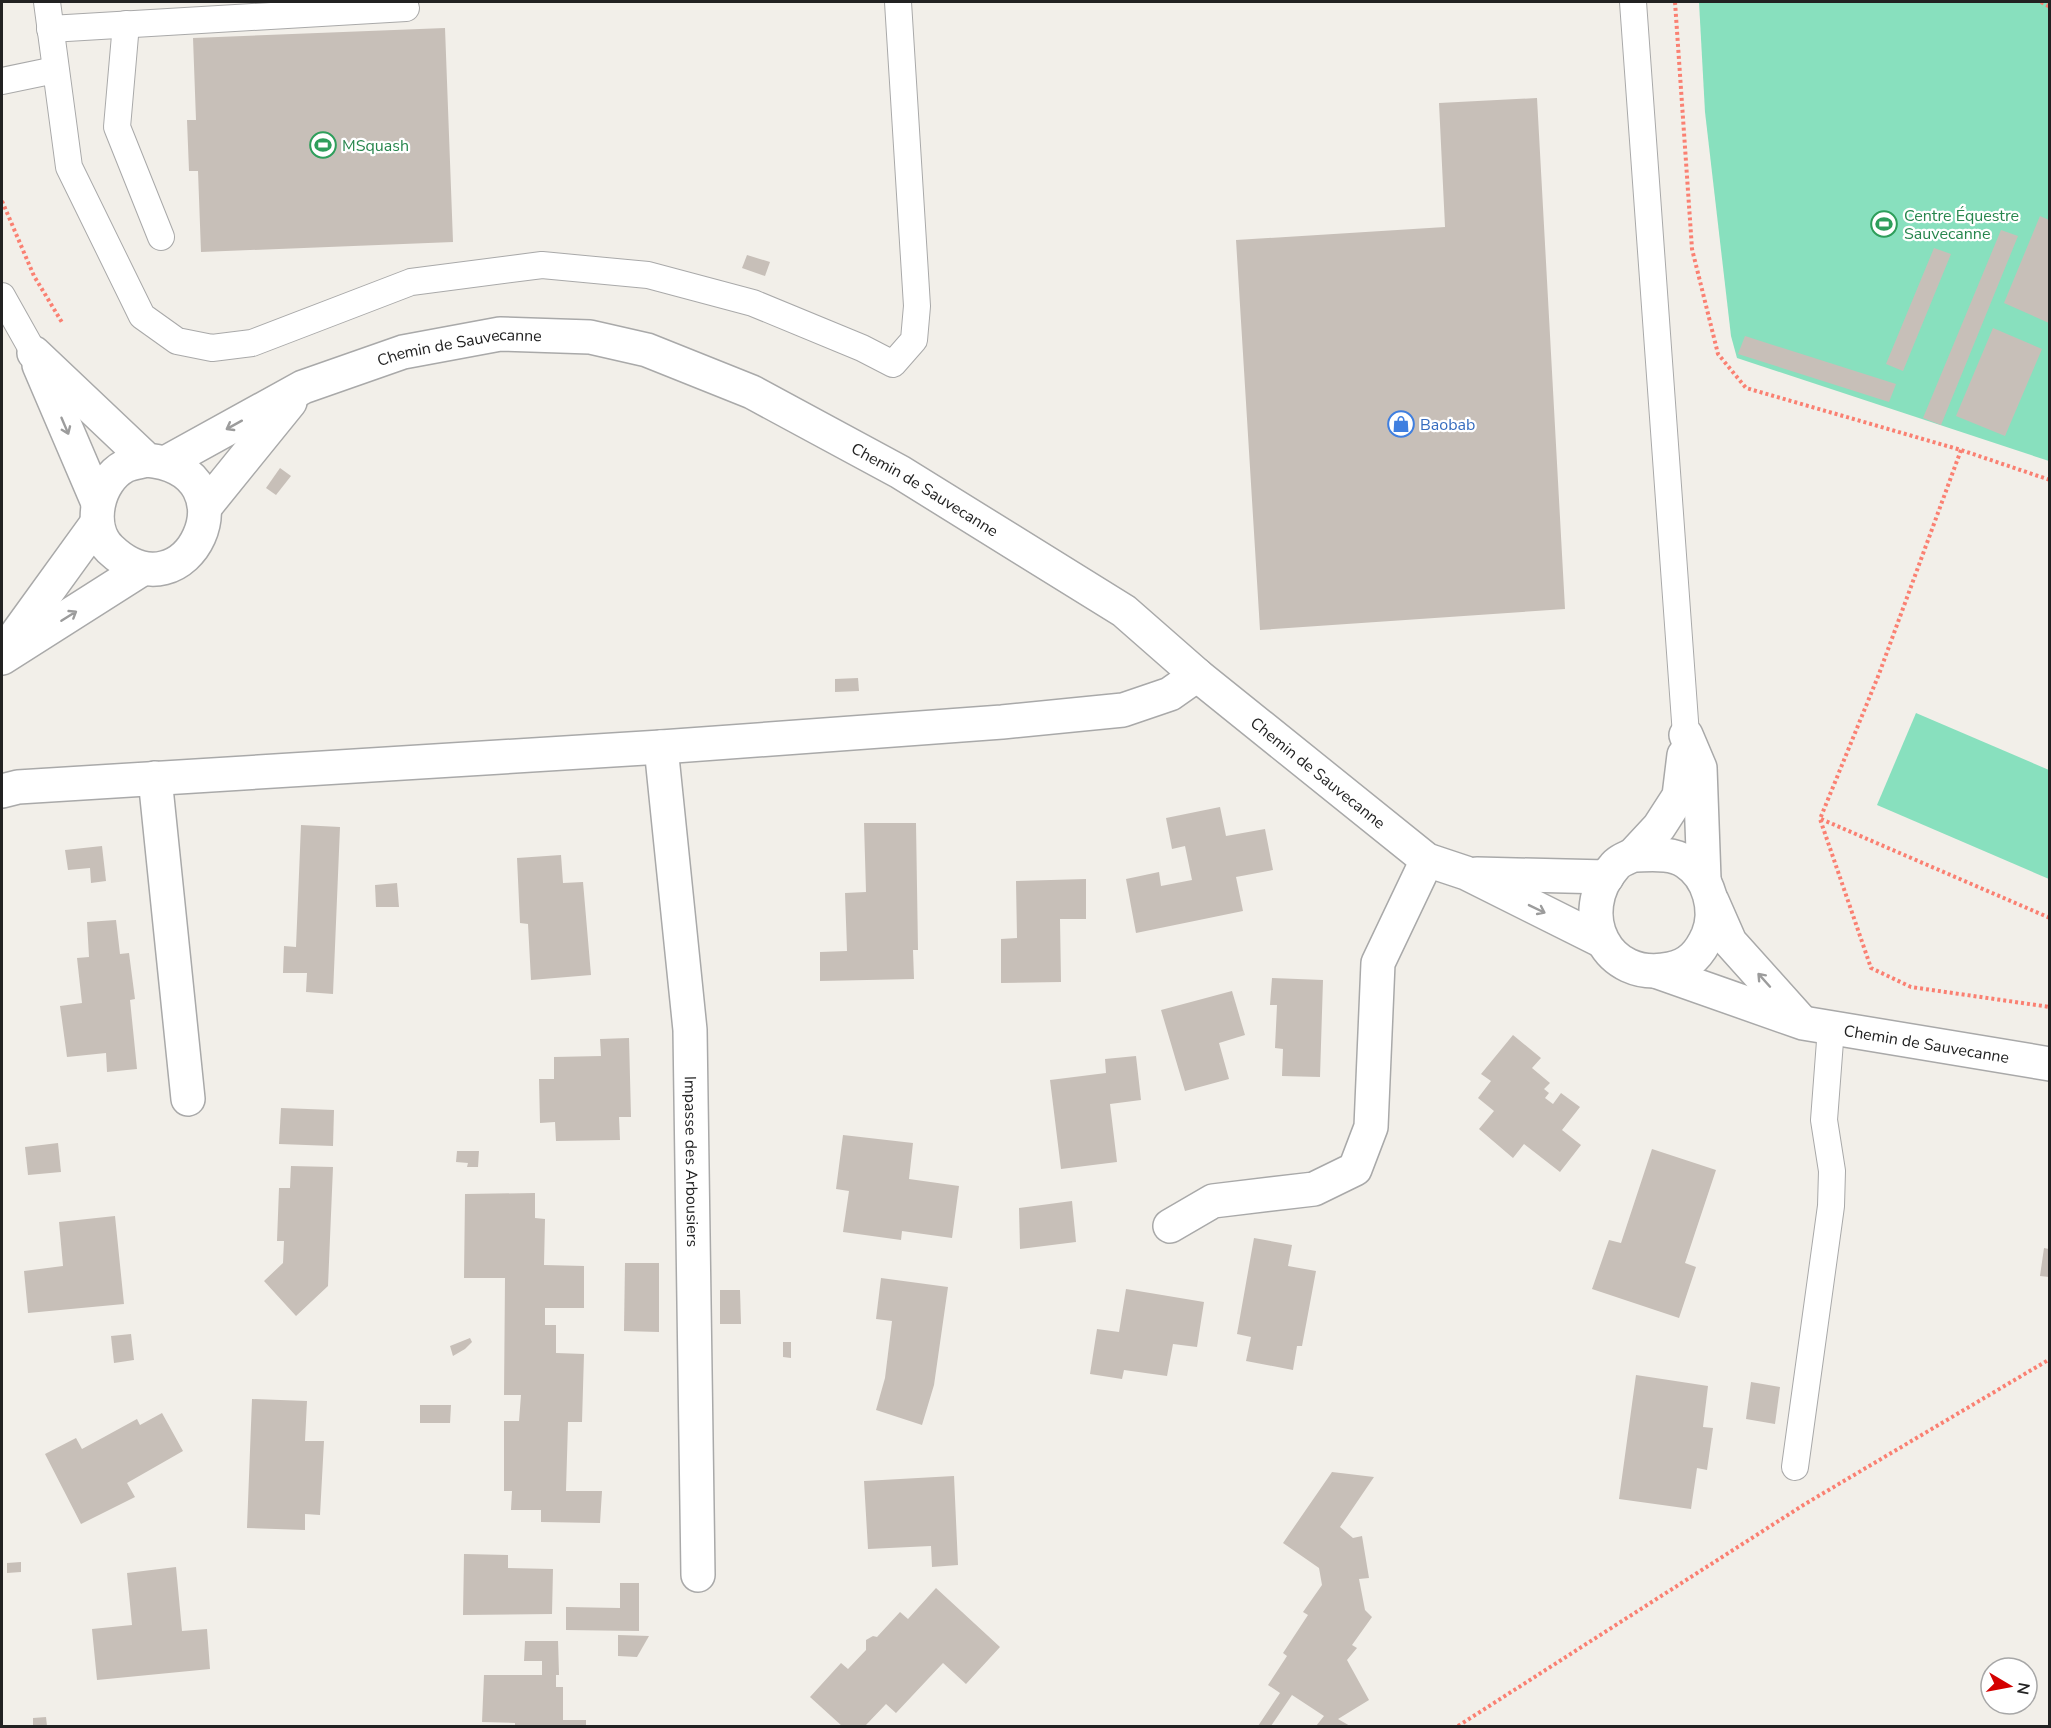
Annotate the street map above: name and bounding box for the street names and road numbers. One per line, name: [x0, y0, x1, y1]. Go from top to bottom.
street label: Chemin de Sauvecanne: [374, 324, 542, 372]
street label: Chemin de Sauvecanne: [847, 438, 1002, 542]
street label: Chemin de Sauvecanne: [1245, 712, 1390, 834]
street label: Chemin de Sauvecanne: [1842, 1020, 2011, 1069]
street label: Impasse des Arbousiers: [679, 1076, 703, 1247]

